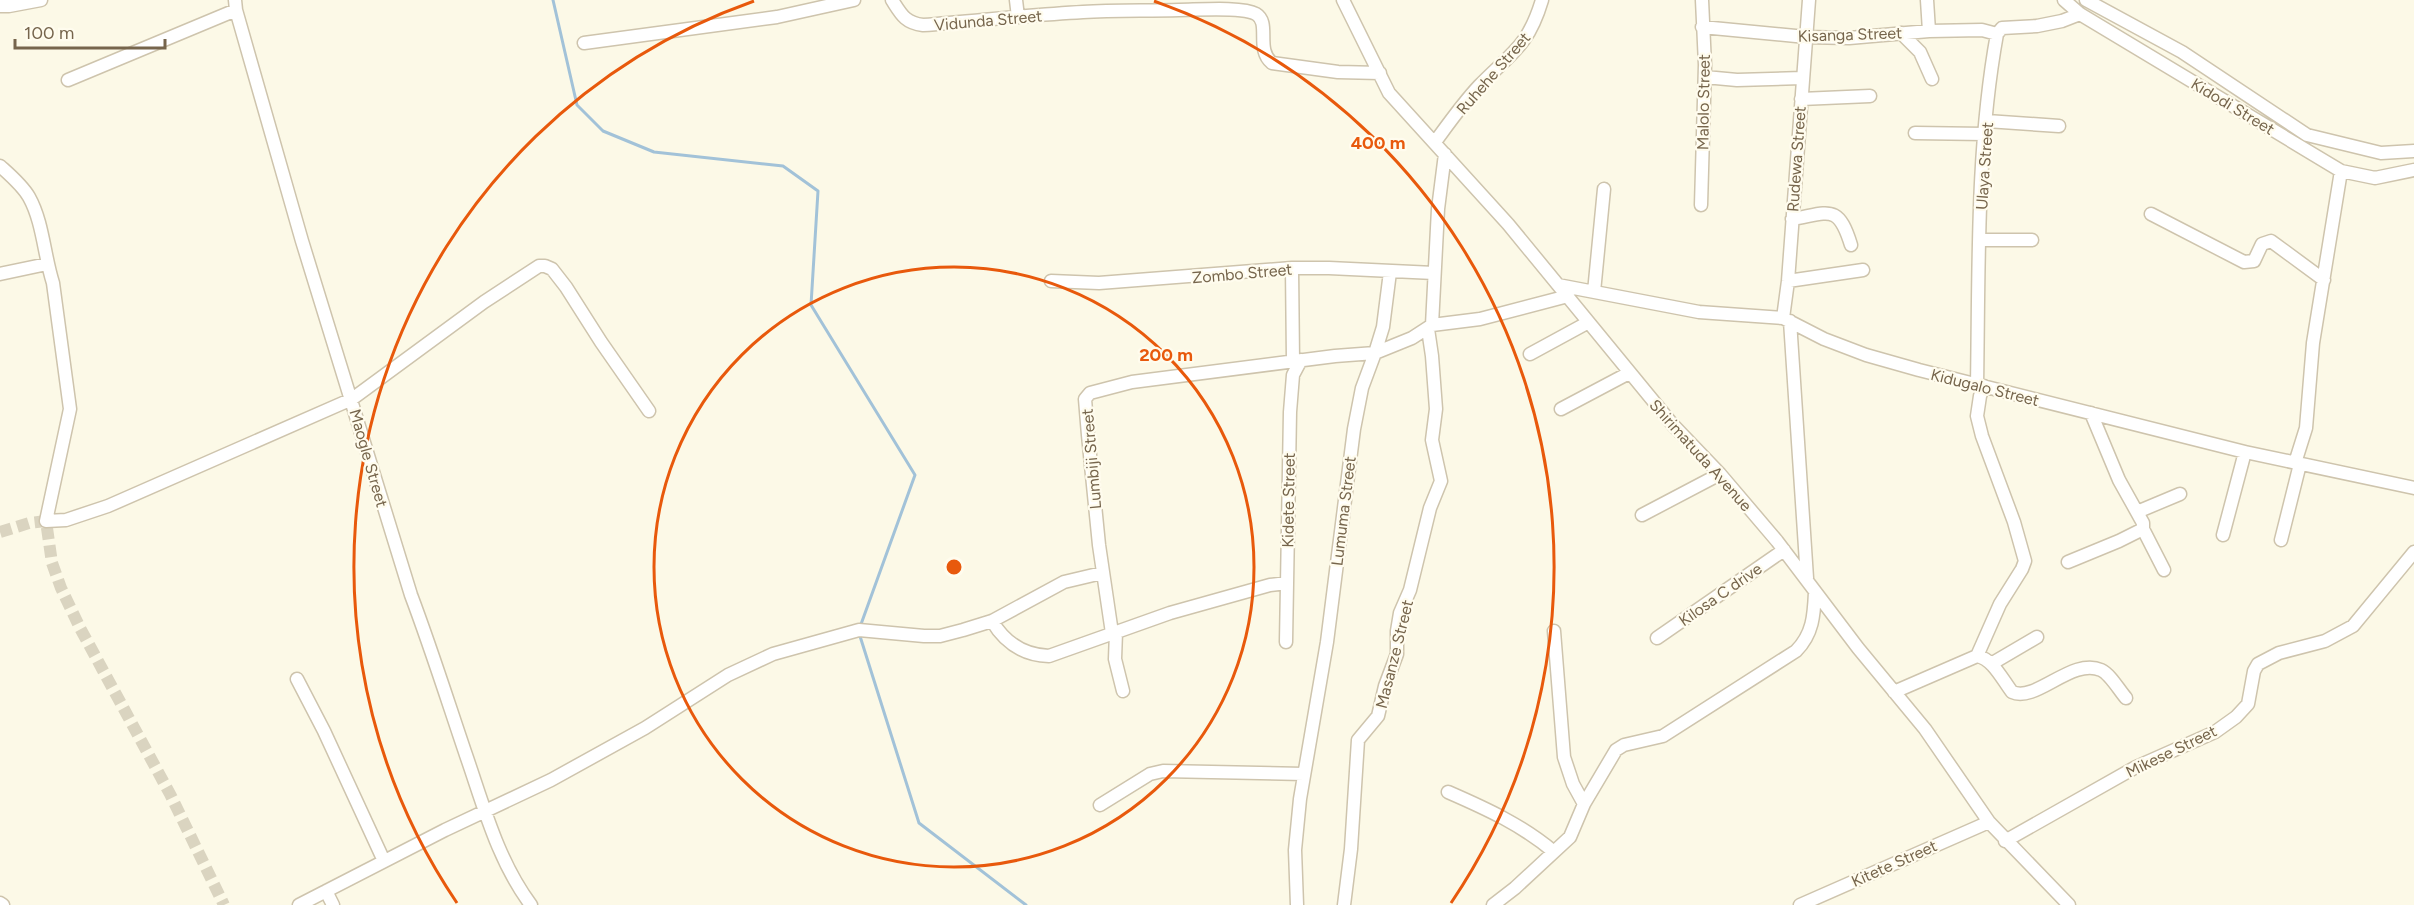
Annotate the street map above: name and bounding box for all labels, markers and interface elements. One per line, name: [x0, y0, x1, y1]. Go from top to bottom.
street label: Vidunda Street: [933, 6, 1043, 35]
scale bar: [15, 12, 165, 50]
text: 100 m: [24, 22, 74, 44]
street label: Kisanga Street: [1798, 23, 1902, 46]
street label: Ruhehe Street: [1452, 28, 1534, 118]
street label: Malolo Street: [1693, 54, 1714, 150]
street label: Kidodi Street: [2188, 74, 2278, 139]
street label: Rudewa Street: [1783, 105, 1810, 213]
street label: Ulaya Street: [1972, 121, 1997, 211]
text: 400 m: [1351, 132, 1405, 154]
street label: Zombo Street: [1191, 260, 1293, 287]
text: 200 m: [1139, 344, 1193, 366]
street label: Kidugalo Street: [1929, 365, 2041, 410]
street label: Shirimatuda Avenue: [1645, 395, 1756, 515]
street label: Maogle Street: [345, 407, 392, 509]
street label: Lumbiji Street: [1078, 408, 1105, 510]
street label: Kidete Street: [1278, 452, 1299, 548]
street label: Lumuma Street: [1327, 455, 1360, 567]
centre of rings: [944, 557, 964, 577]
street label: Kilosa C drive: [1675, 559, 1766, 630]
street label: Masanze Street: [1372, 598, 1417, 711]
street label: Mikese Street: [2123, 721, 2220, 782]
street label: Kitete Street: [1848, 836, 1940, 891]

